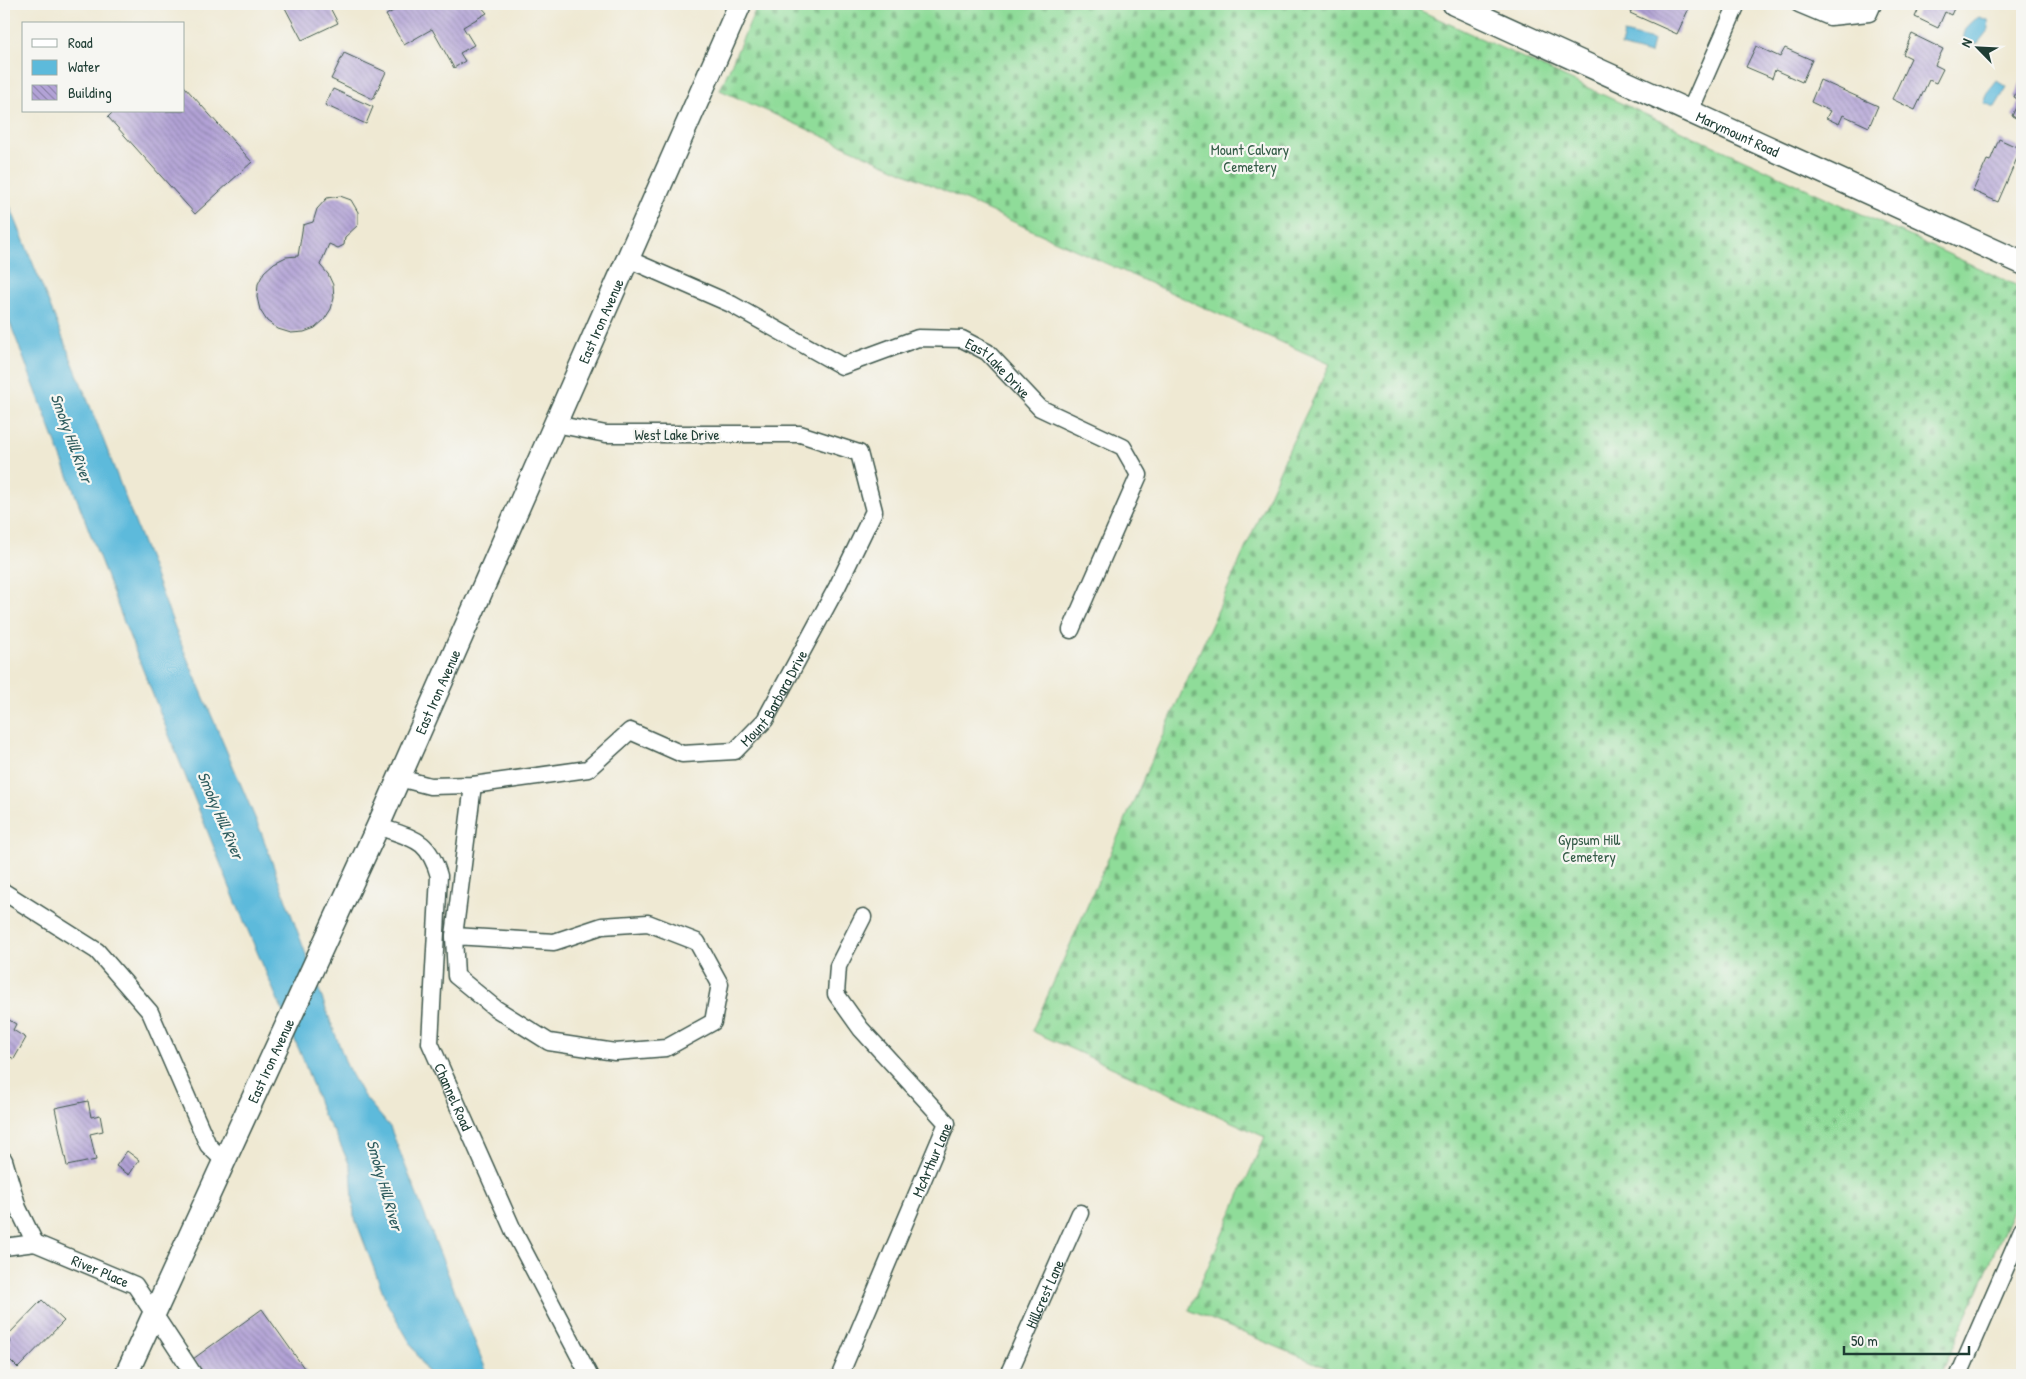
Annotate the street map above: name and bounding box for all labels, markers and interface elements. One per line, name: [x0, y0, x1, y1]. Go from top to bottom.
legend: [22, 22, 185, 112]
north arrow: [1954, 22, 2004, 72]
text: Road: [68, 32, 93, 53]
text: N: [1955, 35, 1976, 50]
text: Water: [68, 56, 100, 77]
text: Building: [68, 82, 112, 103]
street label: Marymount Road: [1693, 105, 1783, 162]
park label: Mount Calvary Cemetery: [1211, 139, 1289, 177]
street label: East Iron Avenue: [573, 275, 628, 367]
street label: East Lake Drive: [962, 332, 1036, 402]
water label: Smoky Hill River: [46, 390, 99, 487]
street label: West Lake Drive: [635, 424, 719, 445]
street label: East Iron Avenue: [409, 646, 465, 737]
street label: Mount Barbara Drive: [735, 646, 812, 751]
water label: Smoky Hill River: [193, 768, 250, 864]
park label: Gypsum Hill Cemetery: [1558, 829, 1621, 867]
street label: East Iron Avenue: [242, 1015, 299, 1106]
street label: Channel Road: [430, 1059, 478, 1134]
street label: McArthur Lane: [906, 1119, 957, 1200]
water label: Smoky Hill River: [362, 1137, 409, 1235]
street label: River Place: [69, 1249, 132, 1292]
street label: Hillcrest Lane: [1020, 1256, 1069, 1331]
scale bar: [1844, 1324, 1968, 1356]
text: 50 m: [1851, 1330, 1878, 1351]

